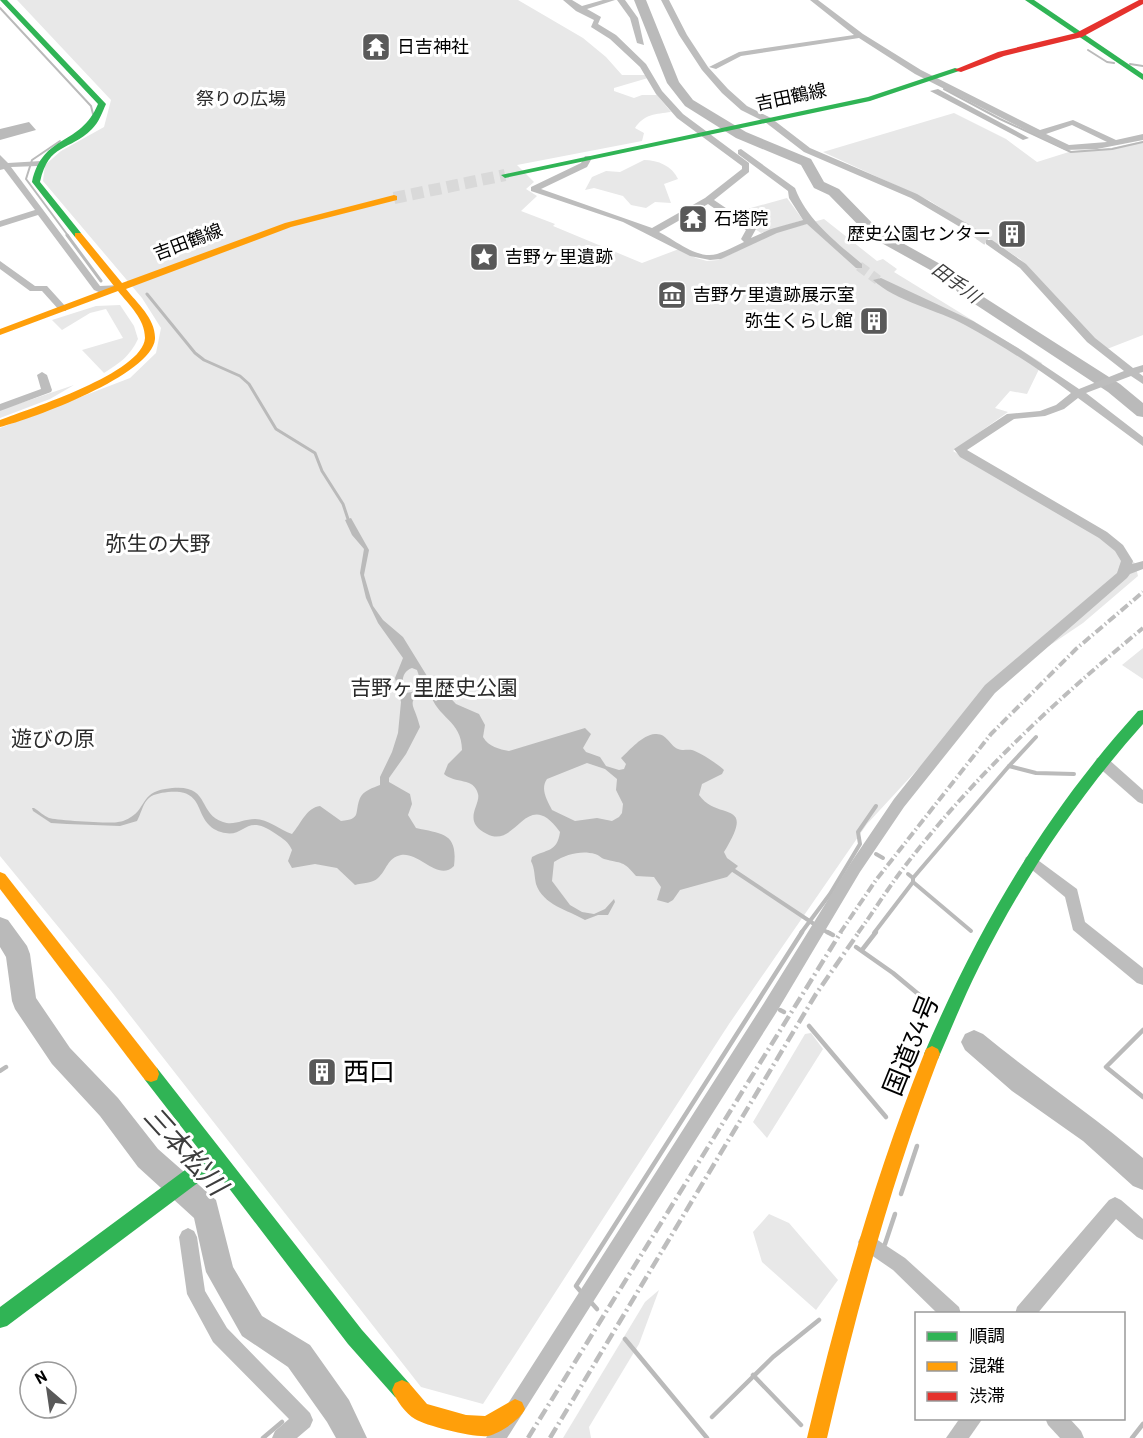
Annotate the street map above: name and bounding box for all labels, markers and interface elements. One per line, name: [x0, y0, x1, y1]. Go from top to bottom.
temple icon: 日吉神社: [360, 31, 392, 63]
place label: 日吉神社: [397, 35, 469, 57]
street label: 吉田鶴線: [753, 78, 828, 114]
park label: 祭りの広場: [196, 87, 286, 109]
temple icon: 石塔院: [677, 203, 709, 235]
place label: 石塔院: [714, 207, 768, 229]
street label: 吉田鶴線: [150, 218, 225, 264]
building icon: 歴史公園センター: [996, 218, 1028, 250]
place label: 歴史公園センター: [847, 222, 991, 244]
place icon: 吉野ヶ里遺跡: [468, 241, 500, 273]
place label: 吉野ヶ里遺跡: [505, 245, 613, 267]
water label: 田手川: [928, 257, 987, 308]
museum icon: 吉野ケ里遺跡展示室: [656, 279, 688, 311]
place label: 吉野ケ里遺跡展示室: [693, 283, 855, 305]
building icon: 弥生くらし館: [858, 305, 890, 337]
place label: 弥生くらし館: [745, 309, 853, 331]
park label: 弥生の大野: [106, 530, 211, 555]
park label: 吉野ヶ里歴史公園: [350, 674, 518, 699]
park label: 遊びの原: [11, 725, 95, 750]
street label: 国道34号: [875, 990, 944, 1099]
place label: 西口: [343, 1055, 395, 1086]
building icon: 西口: [306, 1056, 338, 1088]
water label: 三本松川: [138, 1099, 237, 1203]
legend: [915, 1312, 1125, 1420]
text: 順調: [969, 1324, 1005, 1346]
text: 混雑: [969, 1354, 1005, 1376]
north arrow: [18, 1360, 78, 1420]
text: N: [31, 1366, 50, 1387]
text: 渋滞: [969, 1384, 1005, 1406]

